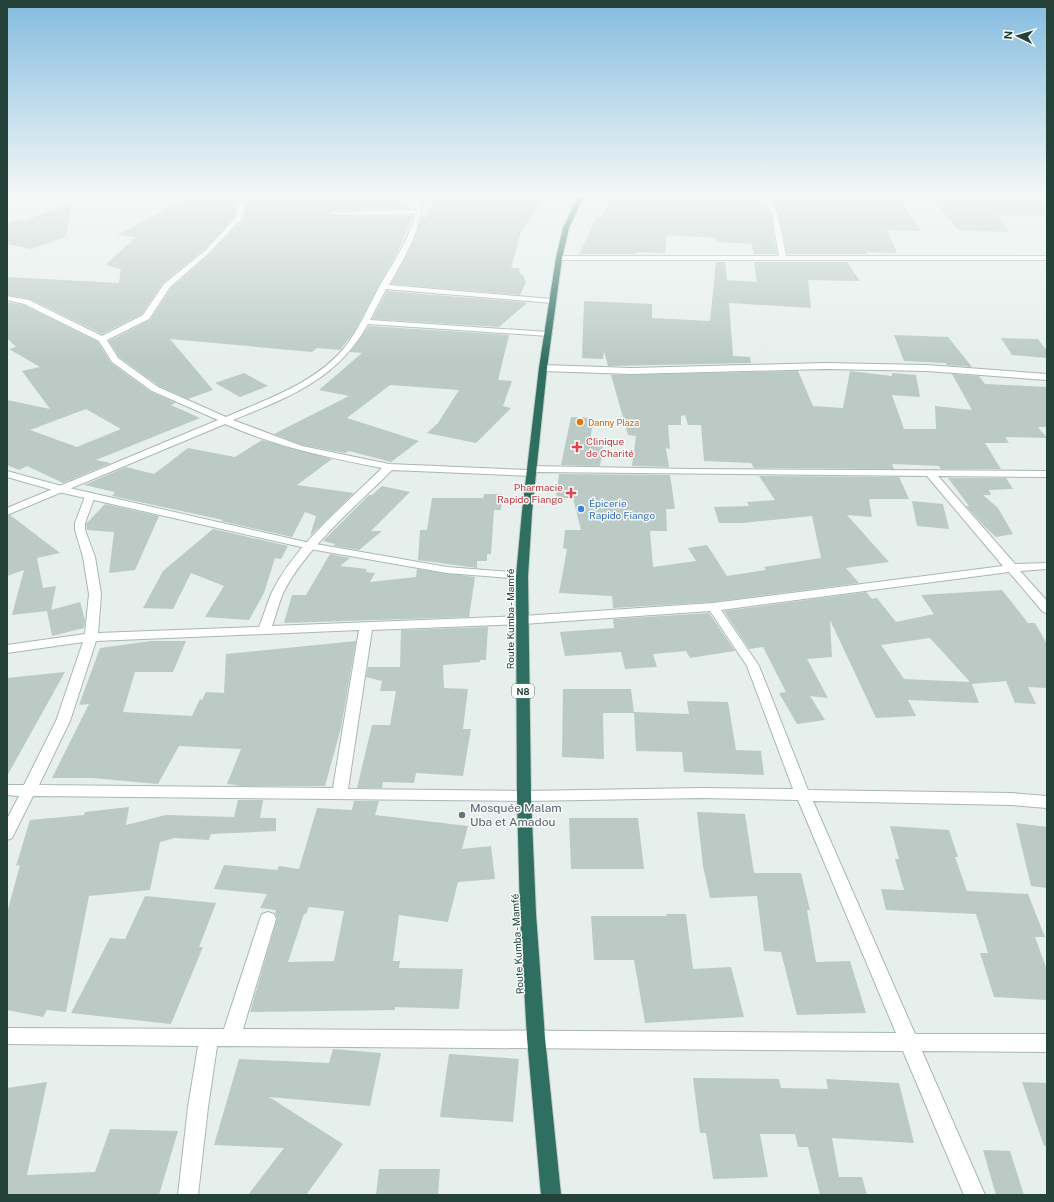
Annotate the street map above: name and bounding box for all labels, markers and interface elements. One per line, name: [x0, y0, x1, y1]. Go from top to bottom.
north arrow: [998, 16, 1038, 56]
text: N: [1002, 30, 1014, 40]
marker: Danny Plaza: [575, 417, 585, 427]
place label: Danny Plaza: [588, 417, 639, 428]
place label: Clinique de Charité: [586, 435, 634, 459]
marker: Clinique de Charité: [571, 441, 583, 453]
place label: Pharmacie Rapido Fiango: [497, 481, 563, 505]
marker: Pharmacie Rapido Fiango: [566, 488, 576, 498]
place label: Épicerie Rapido Fiango: [589, 497, 655, 521]
marker: Épicerie Rapido Fiango: [576, 504, 586, 514]
street label: Route Kumba - Mamfé: [504, 568, 516, 669]
road number: N8: [512, 684, 534, 698]
place label: Mosquée Malam Uba et Amadou: [470, 801, 562, 829]
marker: Mosquée Malam Uba et Amadou: [457, 810, 467, 820]
street label: Route Kumba - Mamfé: [508, 893, 526, 995]

